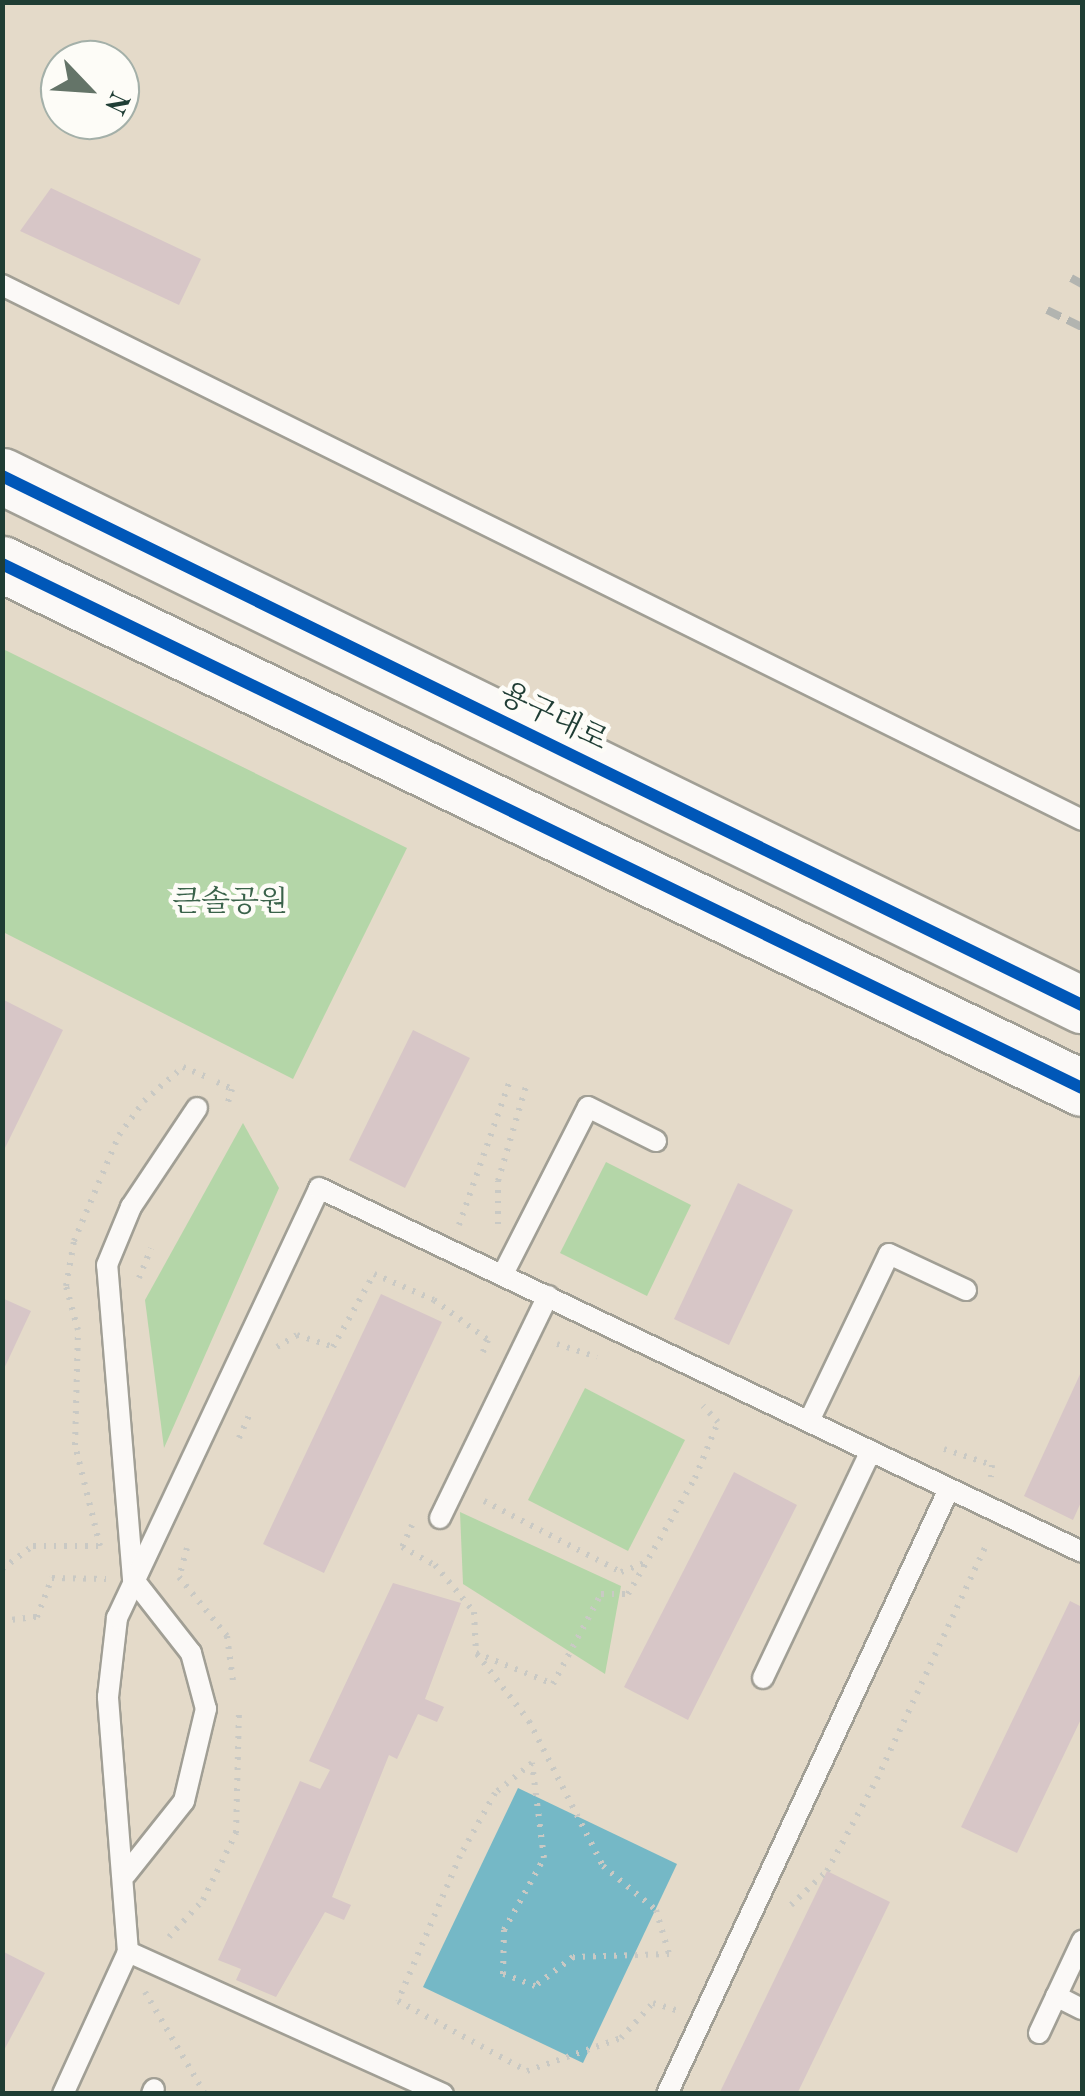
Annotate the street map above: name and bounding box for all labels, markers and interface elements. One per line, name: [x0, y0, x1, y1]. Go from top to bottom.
north arrow: [40, 40, 140, 140]
text: N: [98, 86, 133, 117]
street label: 용구대로: [493, 676, 613, 760]
park label: 큰솔공원: [172, 885, 288, 921]

